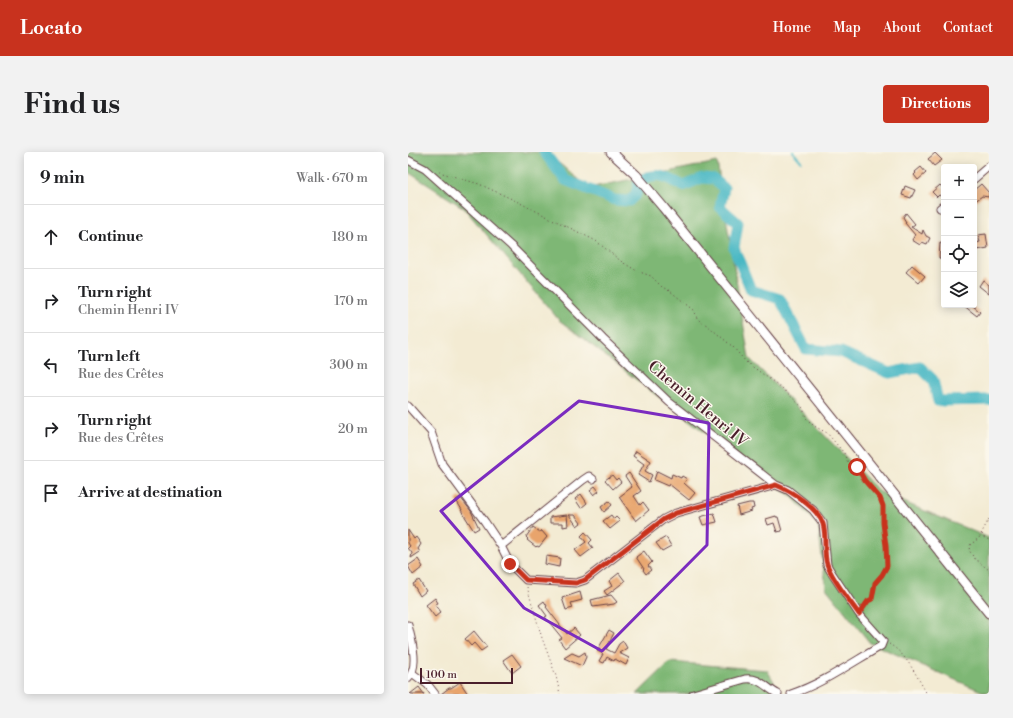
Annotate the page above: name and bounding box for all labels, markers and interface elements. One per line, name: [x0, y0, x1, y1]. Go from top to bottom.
text: Locato: [20, 16, 82, 40]
text: Home: [773, 19, 811, 37]
text: Map: [833, 19, 861, 37]
text: About: [883, 19, 921, 37]
text: Contact: [943, 19, 993, 37]
button: Directions: [883, 85, 989, 123]
text: Find us: [24, 87, 120, 122]
map controls: [941, 164, 977, 308]
button: +: [941, 164, 977, 200]
text: 9 min: [40, 167, 85, 189]
text: Walk · 670 m: [296, 170, 368, 186]
button: −: [941, 200, 977, 236]
icon: ahead: [40, 226, 62, 248]
text: Continue: [78, 227, 143, 246]
text: 180 m: [332, 229, 368, 245]
button: locate: [941, 236, 977, 272]
button: layers: [941, 272, 977, 308]
text: Turn right: [78, 283, 152, 302]
icon: right: [40, 290, 62, 312]
text: 170 m: [334, 293, 368, 309]
text: Chemin Henri IV: [78, 302, 179, 318]
text: Turn left: [78, 347, 140, 366]
icon: left: [40, 354, 62, 376]
street label: Chemin Henri IV: [644, 356, 753, 452]
text: 300 m: [330, 357, 368, 373]
text: Rue des Crêtes: [78, 366, 164, 382]
text: Turn right: [78, 411, 152, 430]
icon: right: [40, 418, 62, 440]
text: 20 m: [338, 421, 368, 437]
text: Rue des Crêtes: [78, 430, 164, 446]
route start: [848, 458, 866, 476]
icon: arrive: [40, 482, 62, 504]
text: Arrive at destination: [78, 483, 222, 502]
route end: [501, 555, 519, 573]
scale bar: [420, 666, 513, 685]
text: 100 m: [426, 668, 457, 682]

